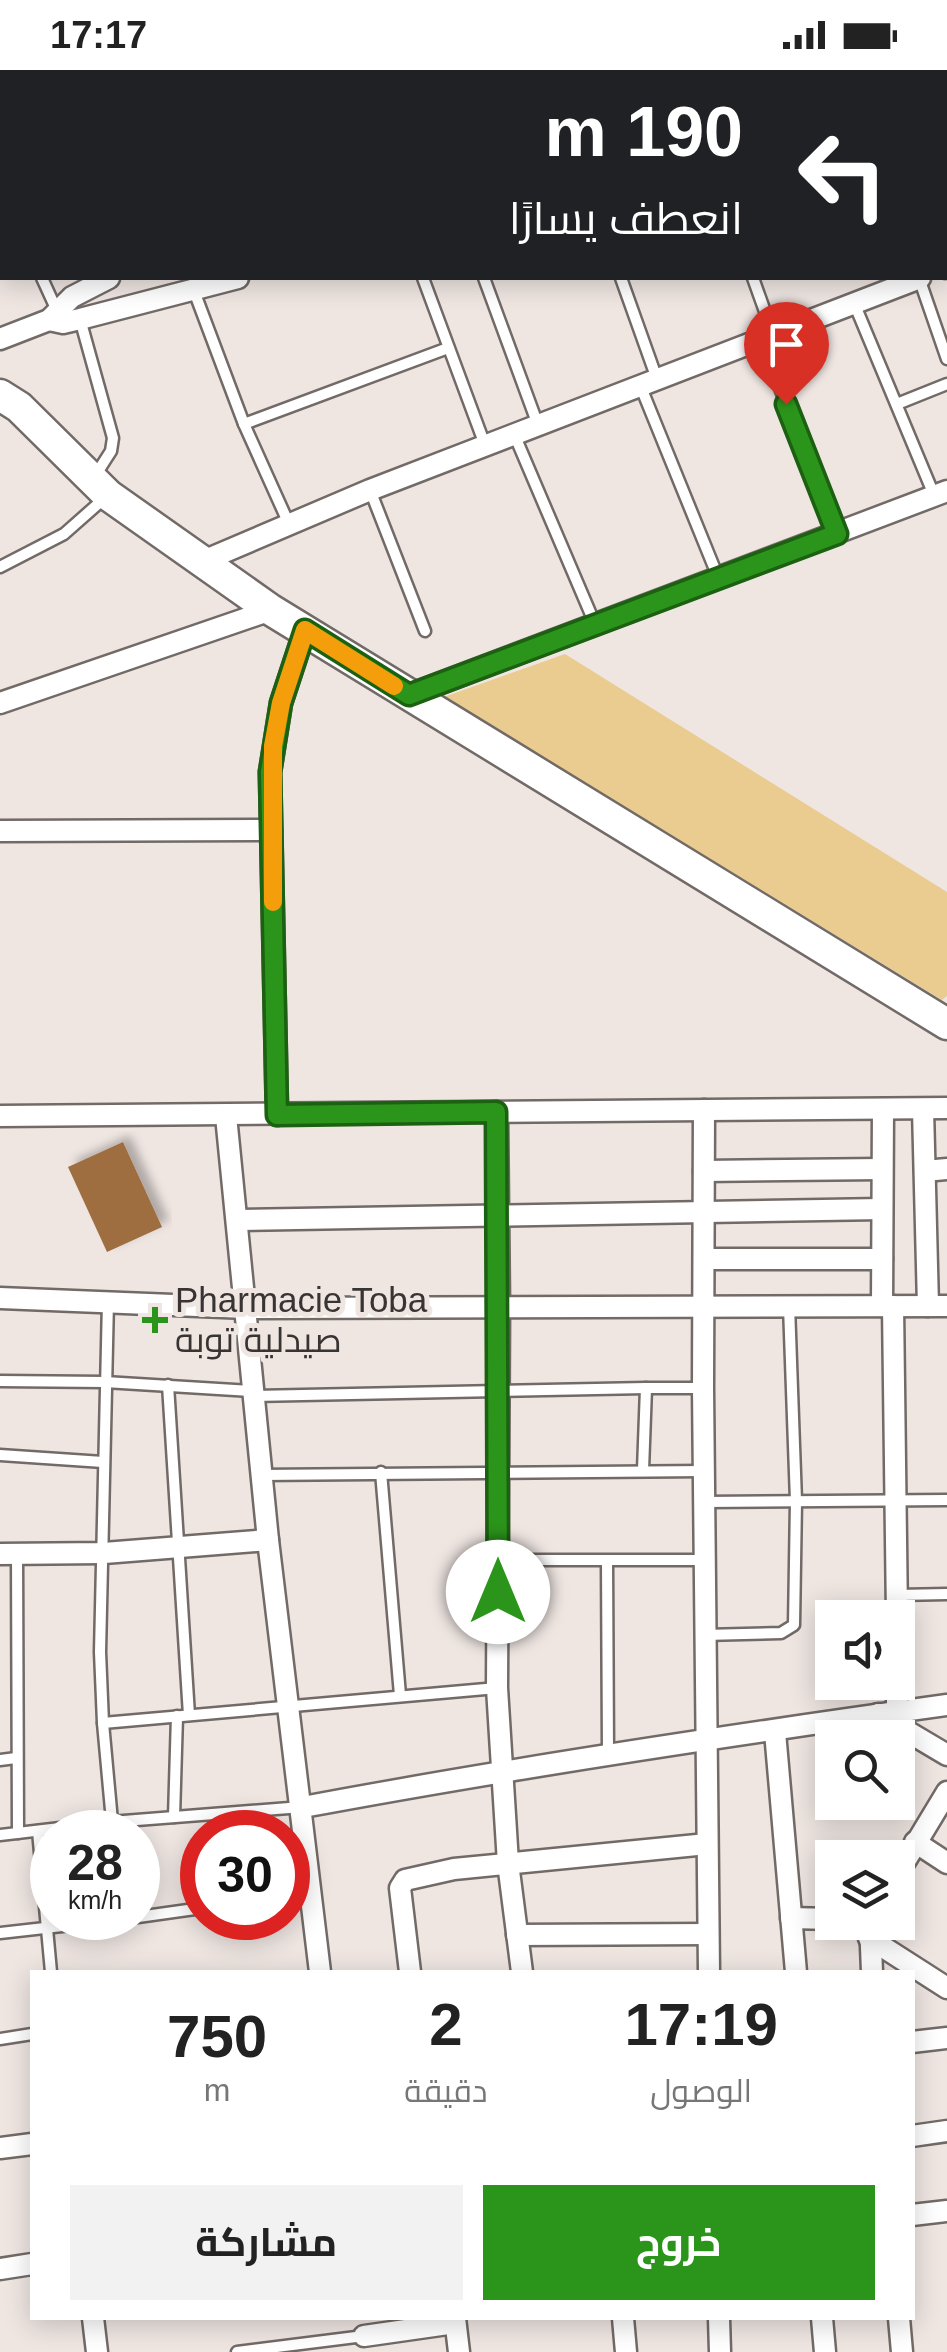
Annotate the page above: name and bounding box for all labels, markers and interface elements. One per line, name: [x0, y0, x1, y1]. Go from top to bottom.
text: 17:17: [50, 14, 147, 56]
text: 190 m: [545, 93, 743, 171]
icon: left: [778, 110, 908, 240]
text: انعطف يسارًا: [509, 193, 743, 244]
pin: [744, 302, 829, 405]
icon: arrive: [759, 317, 814, 372]
place label: Pharmacie Toba صيدلية توبة: [175, 1280, 428, 1360]
marker: Pharmacie Toba صيدلية توبة: [144, 1309, 166, 1331]
position arrow: [446, 1540, 550, 1644]
map controls: [815, 1600, 915, 1940]
button: sound: [815, 1600, 915, 1700]
button: search: [815, 1720, 915, 1820]
speed limit sign: 30: [180, 1810, 310, 1940]
text: 28: [67, 1835, 123, 1891]
button: layers: [815, 1840, 915, 1940]
text: km/h: [68, 1886, 122, 1914]
text: 2: [429, 1991, 463, 2058]
text: 17:19: [624, 1991, 778, 2058]
text: 750: [167, 2003, 267, 2070]
text: m: [204, 2072, 230, 2108]
text: دقيقة: [404, 2073, 487, 2109]
text: الوصول: [650, 2073, 752, 2109]
button: مشاركة: [70, 2185, 463, 2300]
button: خروج: [483, 2185, 875, 2300]

